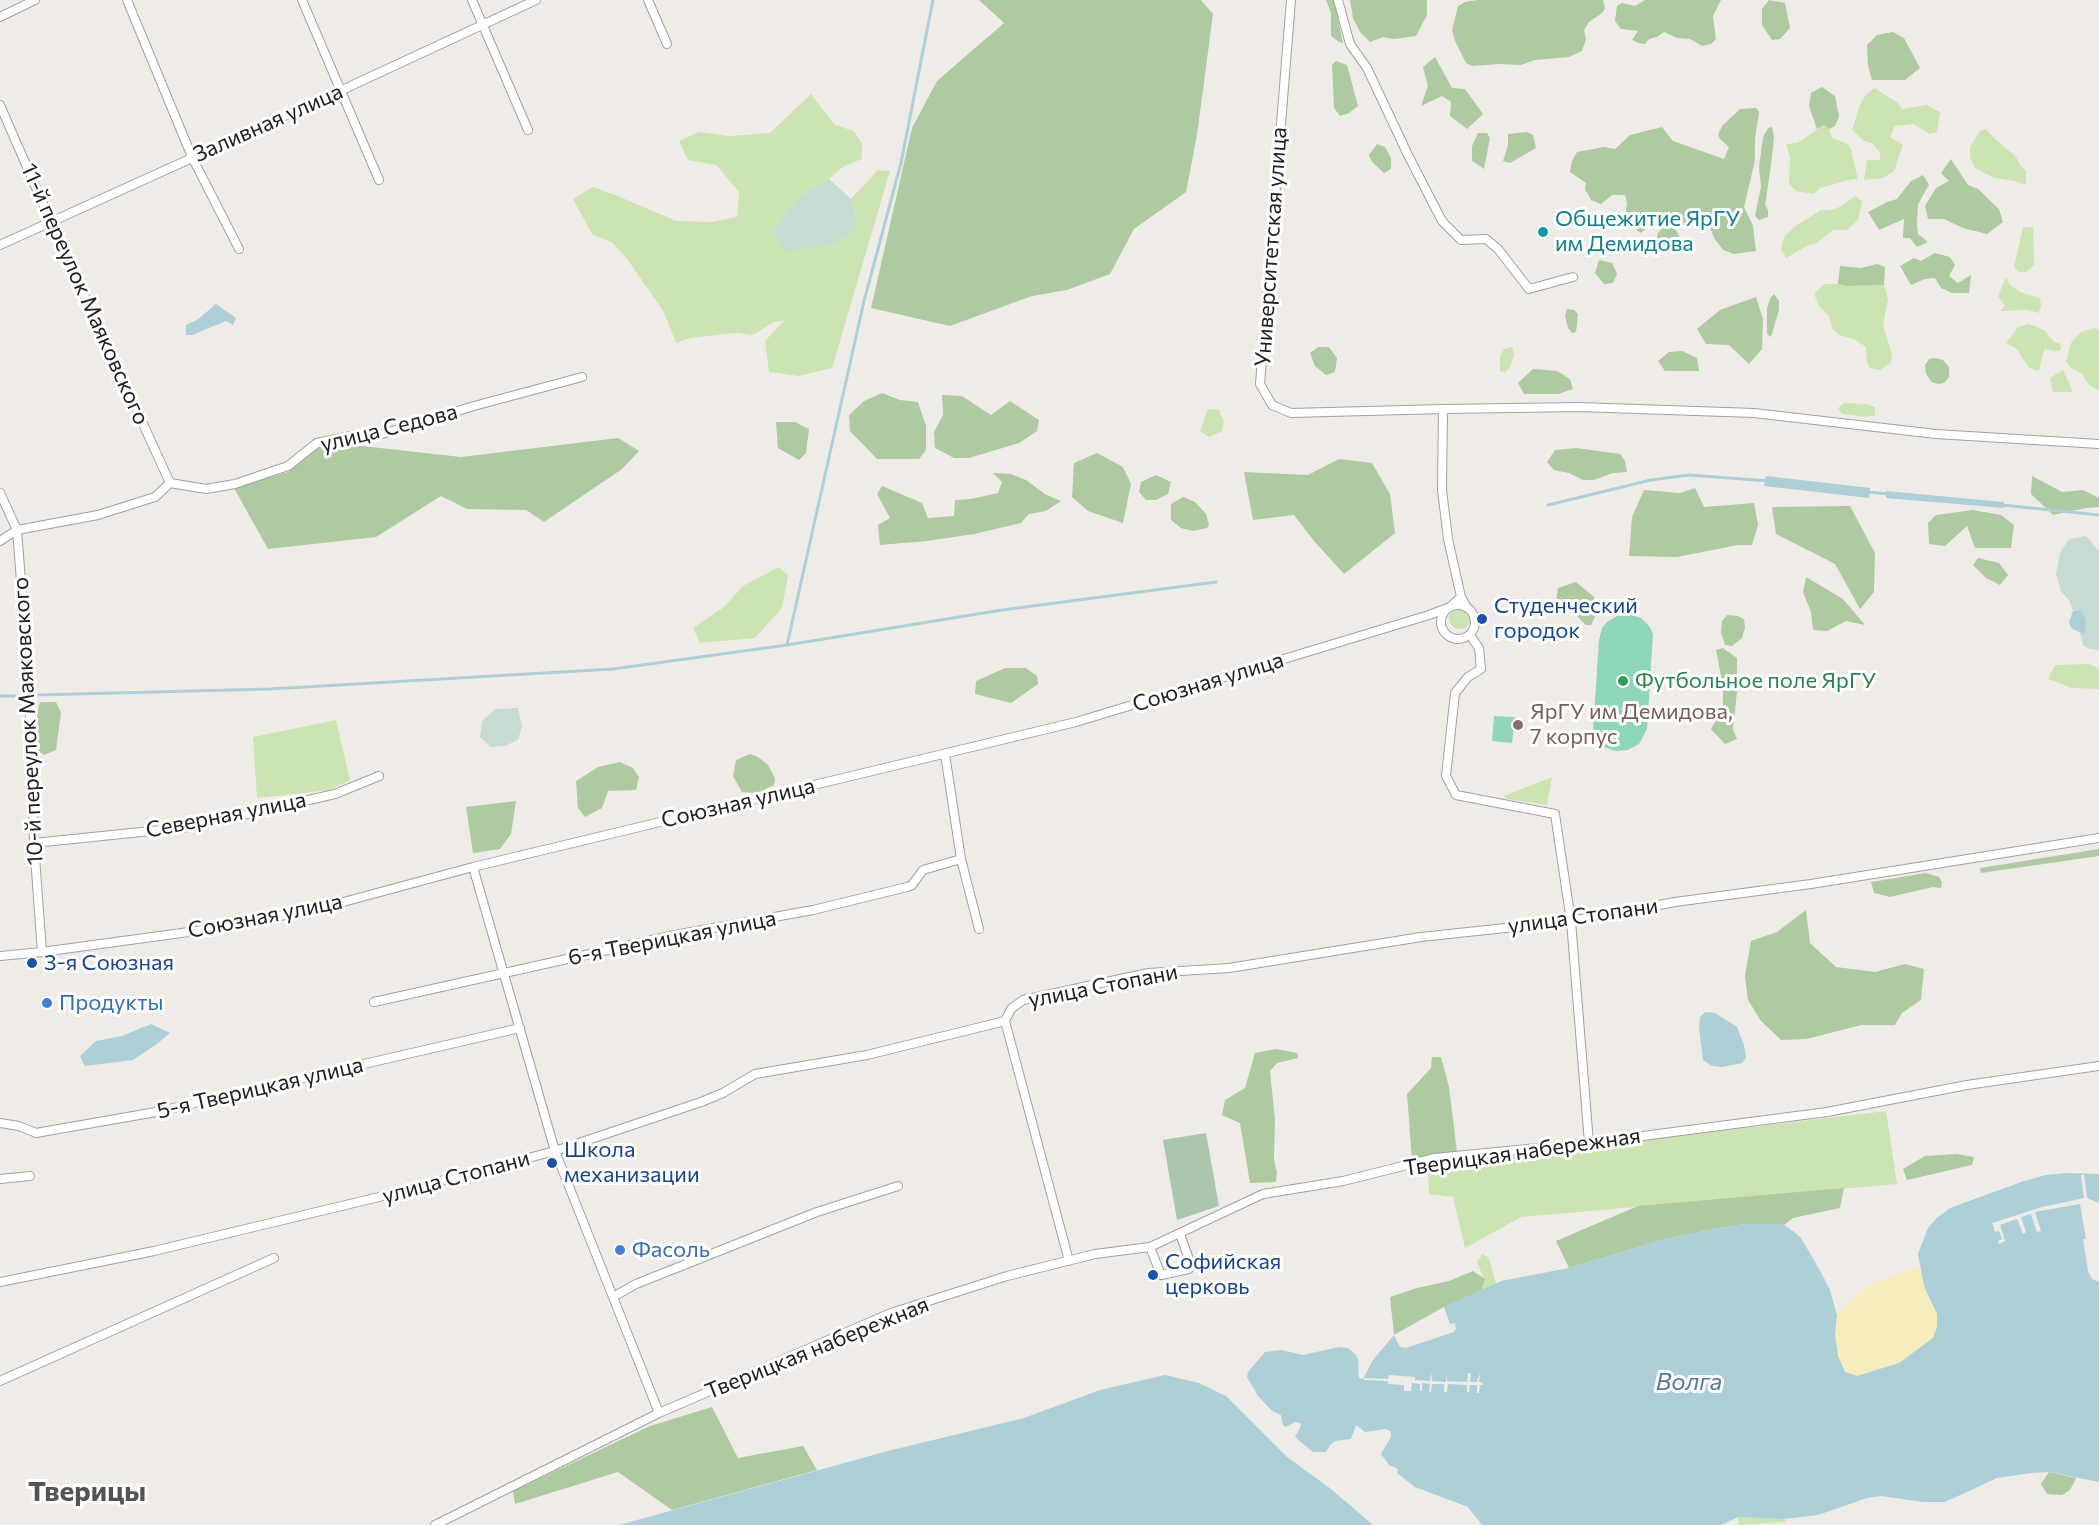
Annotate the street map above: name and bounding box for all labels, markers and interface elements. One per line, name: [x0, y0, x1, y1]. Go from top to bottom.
street label: Заливная улица: [189, 78, 347, 168]
street label: Университетская улица: [1249, 126, 1293, 368]
street label: 11-й переулок Маяковского: [15, 159, 155, 429]
place label: Общежитие ЯрГУ им Демидова: [1555, 206, 1740, 258]
marker: Общежитие ЯрГУ им Демидова: [1536, 225, 1550, 239]
street label: улица Седова: [318, 398, 460, 458]
street label: 10-й переулок Маяковского: [7, 576, 49, 866]
place label: Студенческий городок: [1494, 593, 1638, 644]
marker: Студенческий городок: [1475, 612, 1489, 626]
street label: Союзная улица: [1129, 646, 1287, 718]
place label: Футбольное поле ЯрГУ: [1635, 668, 1876, 694]
marker: Футбольное поле ЯрГУ: [1616, 674, 1630, 688]
place label: ЯрГУ им Демидова, 7 корпус: [1530, 699, 1733, 750]
marker: ЯрГУ им Демидова, 7 корпус: [1511, 718, 1525, 732]
street label: Союзная улица: [659, 773, 817, 833]
street label: Северная улица: [144, 787, 308, 843]
street label: Союзная улица: [186, 888, 344, 944]
street label: улица Стопани: [1506, 892, 1660, 940]
street label: 6-я Тверицкая улица: [566, 905, 778, 971]
place label: 3-я Союзная: [44, 950, 174, 976]
marker: 3-я Союзная: [25, 956, 39, 970]
street label: улица Стопани: [1026, 959, 1180, 1013]
place label: Продукты: [59, 990, 163, 1016]
marker: Продукты: [40, 996, 54, 1010]
street label: 5-я Тверицкая улица: [154, 1051, 366, 1125]
street label: Тверицкая набережная: [1402, 1122, 1642, 1182]
place label: Школа механизации: [564, 1137, 700, 1188]
street label: улица Стопани: [379, 1145, 533, 1209]
marker: Школа механизации: [545, 1156, 559, 1170]
place label: Фасоль: [632, 1237, 710, 1263]
marker: Фасоль: [613, 1243, 627, 1257]
place label: Софийская церковь: [1165, 1249, 1281, 1300]
marker: Софийская церковь: [1146, 1268, 1160, 1282]
street label: Тверицкая набережная: [701, 1291, 933, 1405]
water label: Волга: [1656, 1368, 1722, 1396]
district label: Тверицы: [28, 1475, 146, 1509]

